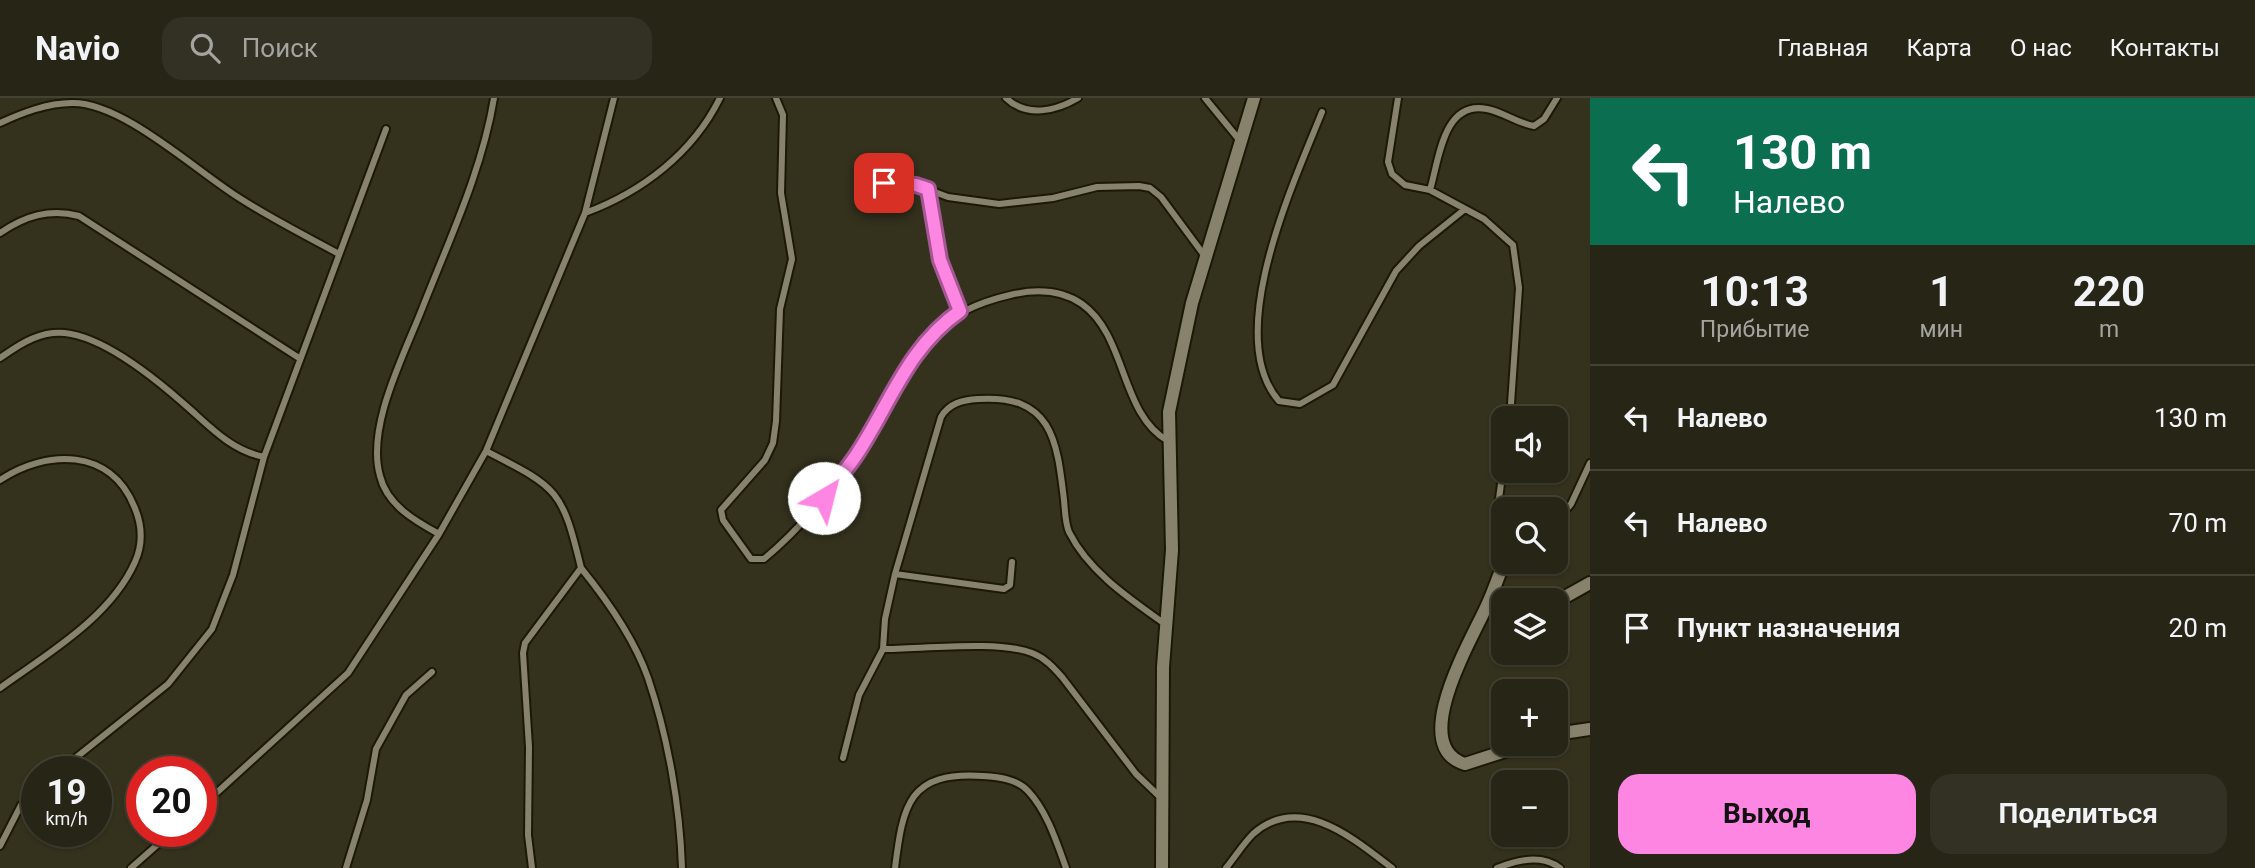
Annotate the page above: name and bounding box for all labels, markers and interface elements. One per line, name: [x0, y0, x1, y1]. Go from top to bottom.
search box: [162, 17, 652, 80]
text: Navio: [35, 29, 120, 68]
icon: search: [186, 29, 224, 67]
text: Поиск: [242, 33, 318, 63]
text: Главная: [1777, 34, 1868, 62]
text: Карта: [1906, 34, 1972, 62]
text: О нас: [2010, 34, 2072, 62]
text: Контакты: [2110, 34, 2220, 62]
text: 130 m: [1733, 124, 1872, 181]
icon: left: [1618, 126, 1709, 217]
pin: [854, 153, 914, 213]
icon: arrive: [865, 164, 903, 202]
text: Налево: [1733, 183, 1845, 221]
text: 10:13: [1701, 267, 1809, 316]
text: 1: [1929, 267, 1953, 316]
text: 220: [2073, 267, 2145, 316]
text: Прибытие: [1700, 316, 1810, 343]
text: мин: [1919, 316, 1963, 343]
text: m: [2099, 316, 2119, 343]
icon: left: [1618, 399, 1656, 437]
text: Налево: [1677, 403, 1767, 433]
text: 130 m: [2154, 403, 2227, 433]
map controls: [1491, 406, 1568, 847]
button: sound: [1491, 406, 1568, 483]
position arrow: [787, 461, 861, 535]
button: search: [1491, 497, 1568, 574]
icon: left: [1618, 504, 1656, 542]
text: Налево: [1677, 508, 1767, 538]
text: 70 m: [2169, 508, 2227, 538]
button: layers: [1491, 588, 1568, 665]
icon: arrive: [1618, 609, 1656, 647]
text: Пункт назначения: [1677, 613, 1901, 643]
text: 20 m: [2169, 613, 2227, 643]
button: +: [1491, 679, 1568, 756]
speed limit sign: 20: [126, 756, 217, 847]
button: −: [1491, 770, 1568, 847]
text: 19: [46, 772, 87, 813]
button: Выход: [1618, 774, 1916, 854]
button: Поделиться: [1930, 774, 2227, 854]
text: km/h: [45, 808, 88, 829]

